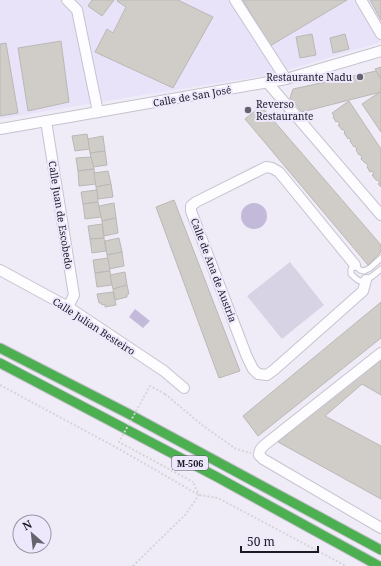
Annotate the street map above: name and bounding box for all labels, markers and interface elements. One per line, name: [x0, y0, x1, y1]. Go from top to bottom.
place label: Restaurante Nadu: [266, 70, 353, 84]
marker: Restaurante Nadu: [355, 72, 365, 82]
street label: Calle de San José: [152, 82, 232, 110]
place label: Reverso Restaurante: [256, 97, 313, 123]
marker: Reverso Restaurante: [243, 105, 253, 115]
street label: Calle Juan de Escobedo: [46, 160, 77, 270]
street label: Calle de Ana de Austria: [188, 216, 240, 324]
street label: Calle Julian Besteiro: [50, 294, 138, 358]
road number: M-506: [172, 456, 208, 470]
north arrow: [12, 514, 52, 554]
text: N: [20, 516, 35, 533]
scale bar: [241, 528, 318, 554]
text: 50 m: [247, 533, 275, 550]

